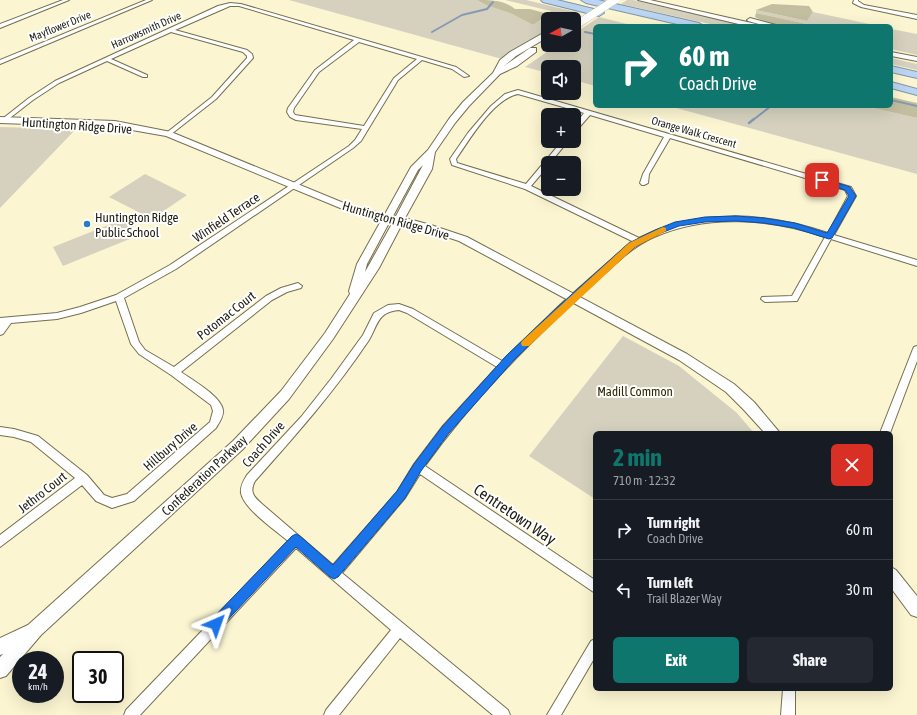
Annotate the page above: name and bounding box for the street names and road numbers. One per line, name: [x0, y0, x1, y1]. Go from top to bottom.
street label: Mayflower Drive: [27, 8, 93, 44]
street label: Harrowsmith Drive: [109, 9, 183, 51]
street label: Huntington Ridge Drive: [21, 114, 133, 137]
street label: Orange Walk Crescent: [650, 114, 738, 150]
street label: Winfield Terrace: [190, 189, 263, 245]
street label: Huntington Ridge Drive: [341, 198, 451, 243]
street label: Potomac Court: [194, 288, 259, 343]
street label: Coach Drive: [239, 418, 288, 470]
street label: Hillbury Drive: [140, 419, 200, 474]
street label: Confederation Parkway: [159, 432, 251, 519]
street label: Jethro Court: [15, 469, 70, 516]
street label: Centretown Way: [470, 480, 560, 549]

